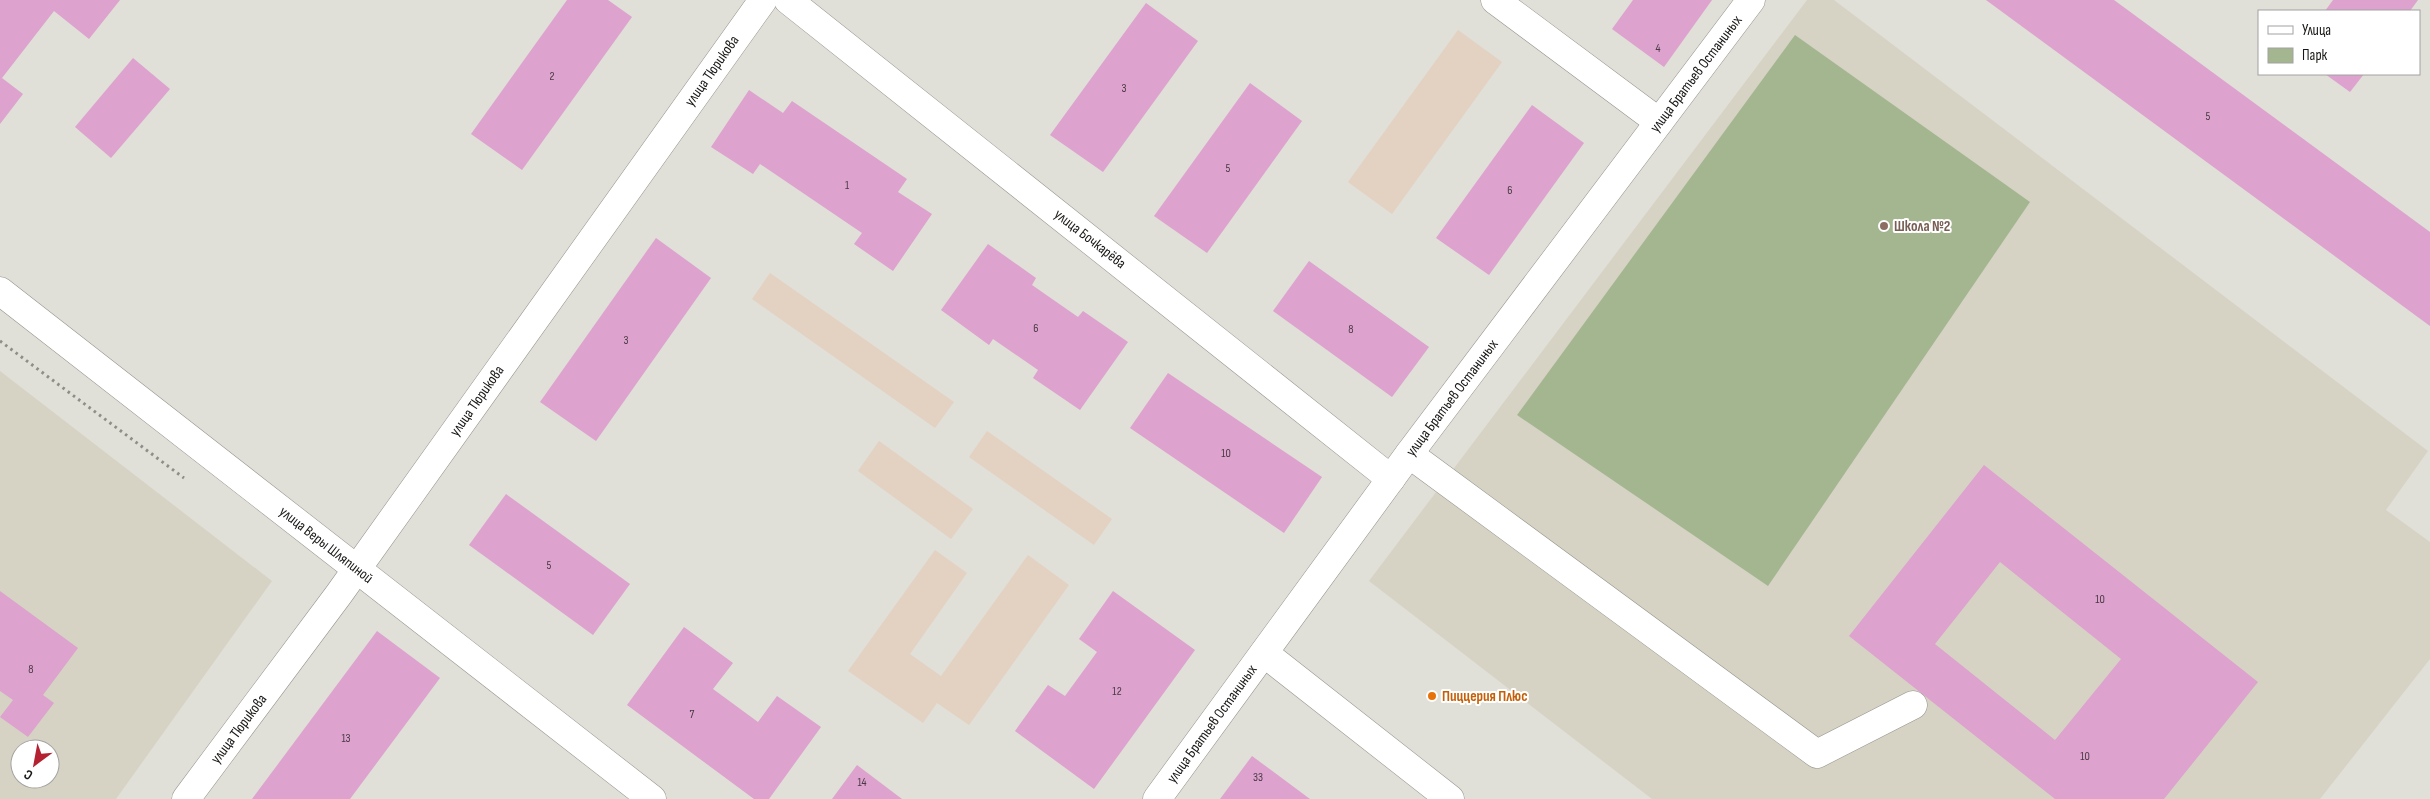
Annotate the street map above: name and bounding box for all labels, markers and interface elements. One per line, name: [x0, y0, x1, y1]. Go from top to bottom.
legend: [2258, 10, 2420, 75]
street label: улица Братьев Останиных: [1646, 11, 1747, 136]
text: Улица: [2302, 21, 2331, 40]
street label: улица Тюрикова: [681, 32, 744, 110]
house number: 4: [1655, 41, 1661, 56]
text: Парк: [2302, 46, 2328, 65]
house number: 2: [550, 69, 555, 84]
house number: 3: [1121, 81, 1127, 96]
house number: 5: [2206, 109, 2211, 124]
house number: 5: [1226, 161, 1231, 176]
house number: 1: [845, 178, 850, 193]
house number: 6: [1507, 183, 1513, 198]
street label: улица Бочкарёва: [1050, 205, 1130, 273]
place label: Школа №2: [1894, 217, 1950, 236]
marker: Школа №2: [1878, 220, 1890, 232]
house number: 6: [1033, 321, 1039, 336]
house number: 8: [1348, 322, 1354, 337]
house number: 3: [623, 333, 629, 348]
street label: улица Братьев Останиных: [1402, 335, 1503, 460]
street label: улица Тюрикова: [446, 362, 509, 440]
house number: 10: [1221, 446, 1231, 461]
street label: улица Веры Шляпиной: [275, 502, 377, 588]
house number: 5: [547, 558, 552, 573]
house number: 10: [2095, 592, 2105, 607]
street label: улица Братьев Останиных: [1163, 661, 1262, 787]
house number: 8: [28, 662, 34, 677]
house number: 12: [1112, 684, 1122, 699]
place label: Пиццерия Плюс: [1442, 687, 1528, 706]
street label: улица Тюрикова: [207, 690, 271, 768]
marker: Пиццерия Плюс: [1426, 690, 1438, 702]
house number: 7: [690, 707, 695, 722]
house number: 13: [341, 731, 351, 746]
north arrow: [10, 739, 60, 789]
house number: 10: [2080, 749, 2090, 764]
text: С: [21, 765, 36, 784]
house number: 33: [1253, 770, 1263, 785]
house number: 14: [857, 775, 867, 790]

